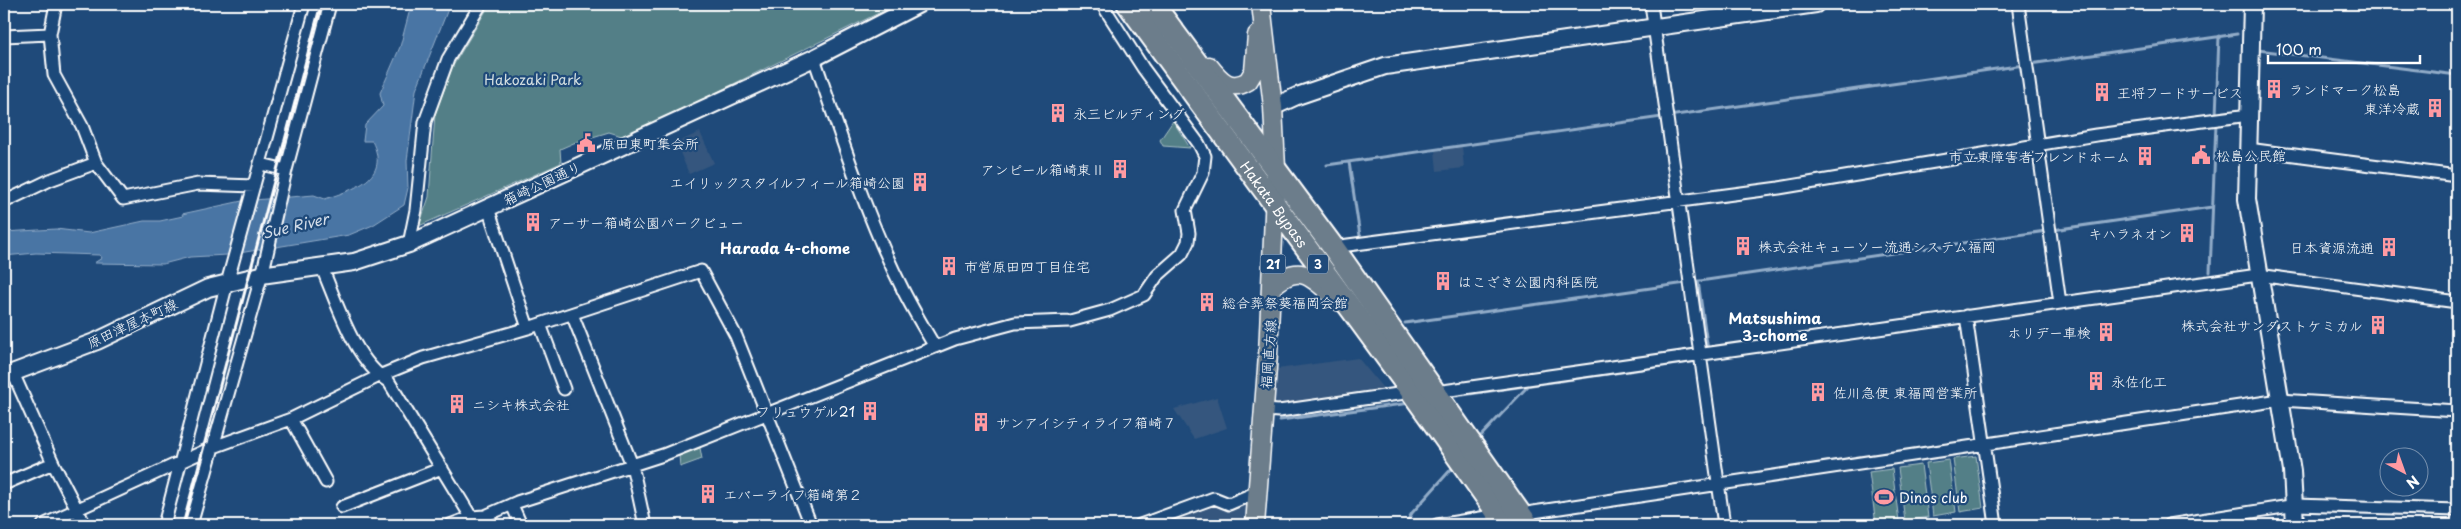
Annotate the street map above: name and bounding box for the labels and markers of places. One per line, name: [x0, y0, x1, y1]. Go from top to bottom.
building icon: ランドマーク松島: [2263, 78, 2285, 100]
place label: ランドマーク松島: [2289, 79, 2401, 100]
building icon: 王将フードサービス: [2091, 81, 2113, 103]
place label: 王将フードサービス: [2117, 82, 2243, 103]
building icon: 東洋冷蔵: [2424, 97, 2446, 119]
place label: 東洋冷蔵: [2364, 98, 2420, 119]
building icon: 永三ビルディング: [1047, 102, 1069, 124]
place label: 永三ビルディング: [1073, 103, 1185, 124]
public building icon: 原田東町集会所: [575, 132, 597, 154]
place label: 原田東町集会所: [601, 133, 699, 154]
public building icon: 松島公民館: [2190, 144, 2212, 166]
building icon: 市立東障害者フレンドホーム: [2134, 145, 2156, 167]
place label: 松島公民館: [2216, 145, 2286, 166]
place label: 市立東障害者フレンドホーム: [1949, 146, 2130, 167]
building icon: アンピール箱崎東Ⅱ: [1109, 158, 1131, 180]
place label: アンピール箱崎東Ⅱ: [981, 159, 1105, 180]
building icon: エイリックスタイルフィール箱崎公園: [909, 171, 931, 193]
place label: エイリックスタイルフィール箱崎公園: [669, 172, 905, 193]
building icon: アーサー箱崎公園パークビュー: [522, 211, 544, 233]
place label: アーサー箱崎公園パークビュー: [548, 212, 744, 233]
building icon: キハラネオン: [2176, 222, 2198, 244]
place label: キハラネオン: [2088, 223, 2172, 244]
building icon: 株式会社キューソー流通システム福岡: [1732, 235, 1754, 257]
place label: 株式会社キューソー流通システム福岡: [1758, 236, 1996, 257]
building icon: 日本資源流通: [2378, 236, 2400, 258]
place label: 日本資源流通: [2290, 237, 2374, 258]
building icon: 市営原田四丁目住宅: [938, 255, 960, 277]
place label: 市営原田四丁目住宅: [964, 256, 1090, 277]
building icon: はこざき公園内科医院: [1432, 270, 1454, 292]
place label: はこざき公園内科医院: [1458, 271, 1598, 292]
building icon: 総合葬祭葵福岡会館: [1196, 291, 1218, 313]
place label: 総合葬祭葵福岡会館: [1222, 292, 1348, 313]
building icon: 株式会社サンダストケミカル: [2367, 314, 2389, 336]
place label: 株式会社サンダストケミカル: [2181, 315, 2363, 336]
building icon: ホリデー車検: [2095, 321, 2117, 343]
place label: ホリデー車検: [2007, 322, 2091, 343]
building icon: 永佐化工: [2085, 370, 2107, 392]
place label: 永佐化工: [2111, 371, 2167, 392]
building icon: 佐川急便 東福岡営業所: [1807, 381, 1829, 403]
place label: 佐川急便 東福岡営業所: [1833, 382, 1978, 403]
building icon: ニシキ株式会社: [446, 393, 468, 415]
place label: ニシキ株式会社: [472, 394, 570, 415]
building icon: フリュウゲル21: [859, 400, 881, 422]
place label: フリュウゲル21: [756, 401, 855, 422]
building icon: サンアイシティライフ箱崎７: [970, 411, 992, 433]
place label: サンアイシティライフ箱崎７: [996, 412, 1176, 433]
building icon: エバーライフ箱崎第２: [697, 483, 719, 505]
place label: エバーライフ箱崎第２: [723, 484, 862, 505]
sports icon: Dinos club: [1873, 486, 1895, 508]
place label: Dinos club: [1899, 487, 1967, 508]

